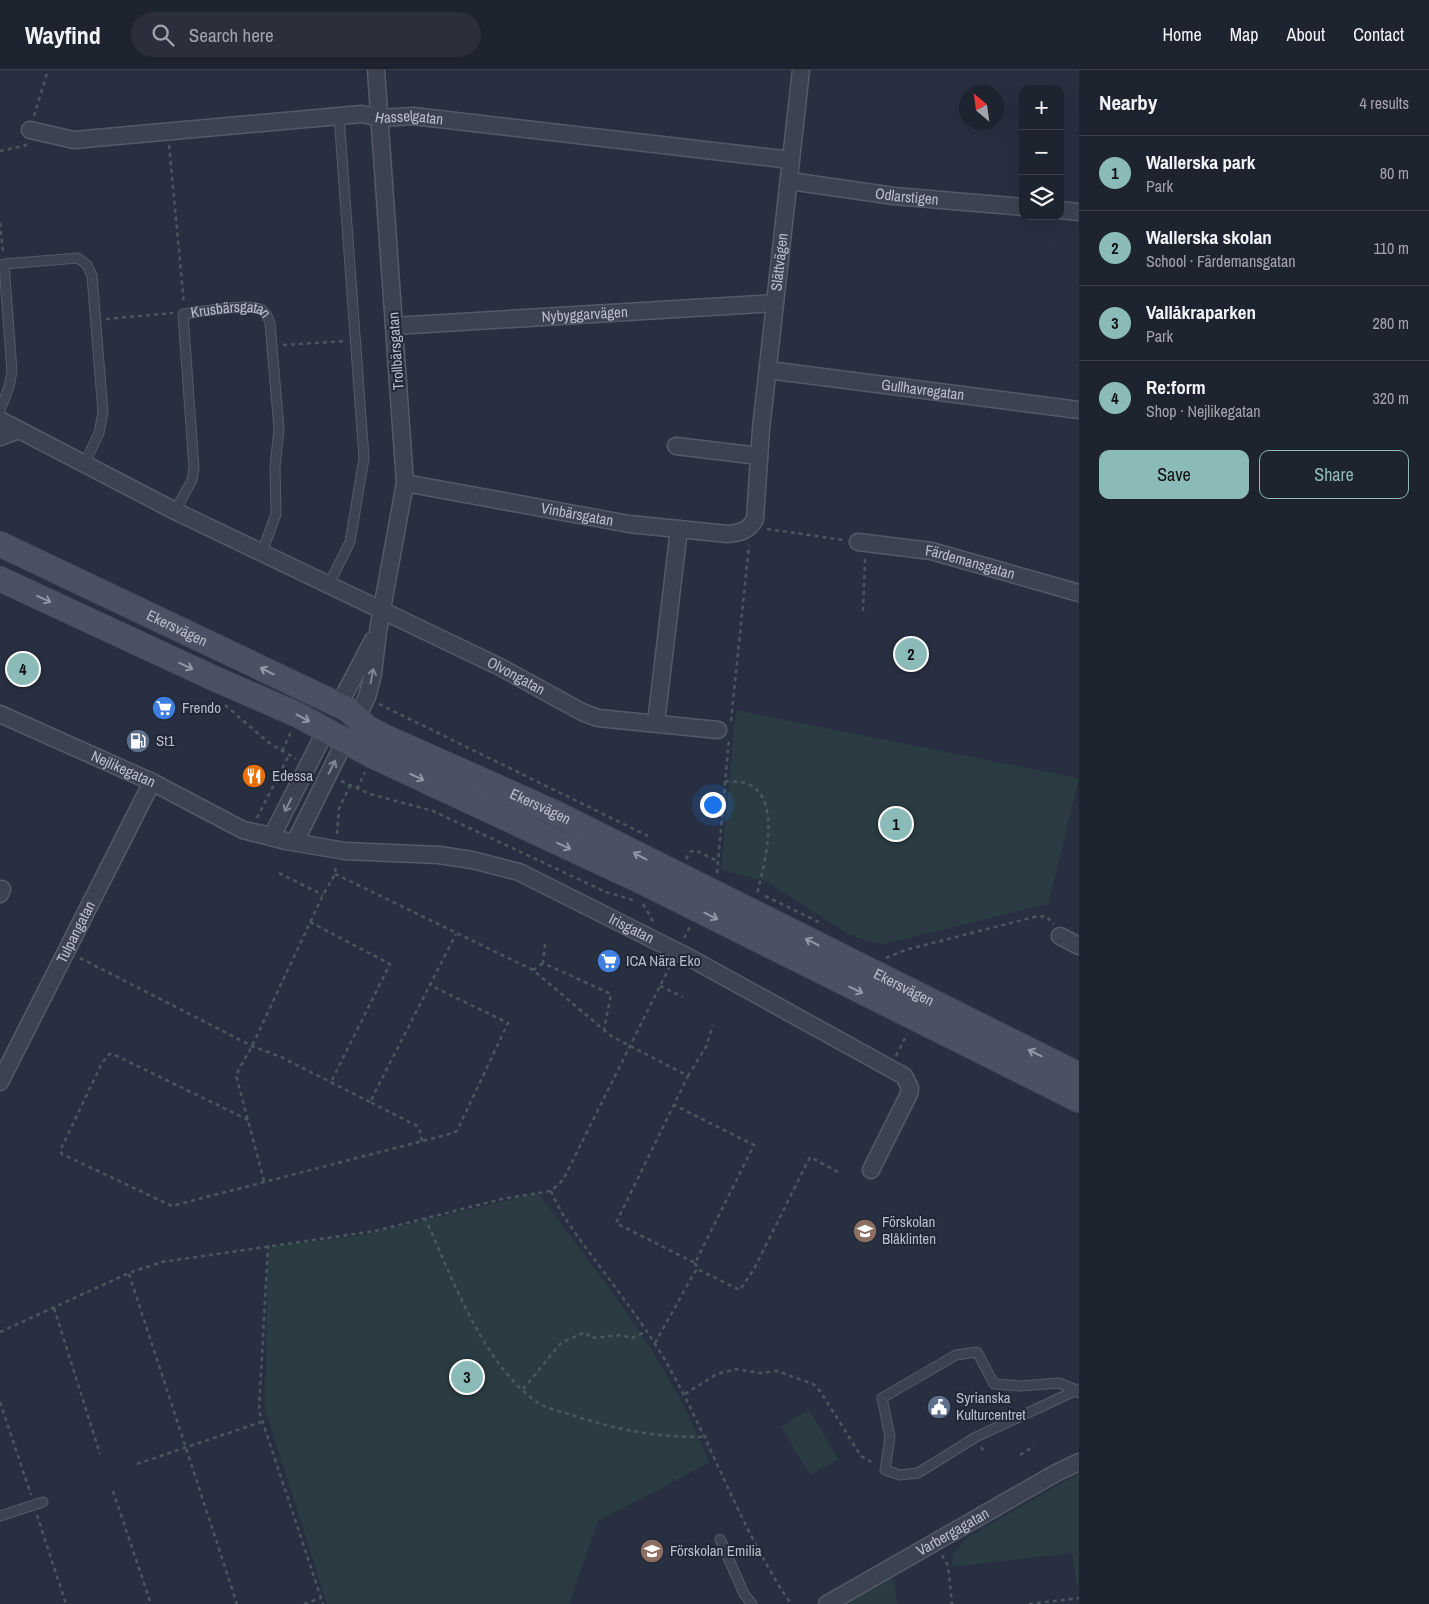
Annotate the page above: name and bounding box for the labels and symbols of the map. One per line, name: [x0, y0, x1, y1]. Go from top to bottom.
north arrow: [959, 85, 1004, 130]
street label: Hasselgatan: [373, 105, 445, 129]
street label: Odlarstigen: [874, 182, 940, 210]
street label: Slättvägen: [765, 232, 793, 292]
street label: Krusbärsgatan: [189, 296, 276, 323]
street label: Nybyggarvägen: [541, 301, 628, 327]
street label: Trollbärsgatan: [382, 311, 409, 391]
street label: Gullhavregatan: [880, 374, 966, 405]
street label: Vinbärsgatan: [539, 497, 615, 531]
street label: Färdemansgatan: [924, 539, 1017, 584]
one-way arrow: [36, 595, 51, 605]
street label: Ekersvägen: [143, 604, 211, 651]
pin: 2: [895, 635, 927, 673]
pin: 4: [7, 650, 39, 688]
street label: Olvongatan: [484, 651, 549, 700]
one-way arrow: [178, 662, 193, 671]
one-way arrow: [260, 666, 275, 676]
one-way arrow: [368, 668, 377, 684]
supermarket icon: Frendo: [151, 695, 177, 721]
place label: Frendo: [182, 697, 221, 718]
one-way arrow: [295, 714, 310, 723]
fuel station icon: St1: [125, 728, 151, 754]
place label: St1: [156, 730, 175, 751]
street label: Nejlikegatan: [88, 745, 159, 792]
one-way arrow: [327, 760, 337, 775]
restaurant icon: Edessa: [241, 763, 267, 789]
place label: Edessa: [272, 765, 313, 786]
one-way arrow: [409, 773, 424, 782]
street label: Ekersvägen: [507, 783, 575, 829]
your location: [700, 792, 726, 818]
one-way arrow: [283, 797, 292, 812]
pin: 1: [880, 805, 912, 843]
one-way arrow: [556, 842, 571, 852]
one-way arrow: [633, 851, 648, 861]
street label: Tulpangatan: [51, 897, 100, 967]
street label: Irisgatan: [606, 908, 658, 948]
one-way arrow: [703, 912, 718, 921]
one-way arrow: [805, 937, 820, 946]
supermarket icon: ICA Nära Eko: [596, 948, 622, 974]
place label: ICA Nära Eko: [626, 950, 701, 971]
street label: Ekersvägen: [870, 963, 938, 1011]
one-way arrow: [848, 985, 863, 995]
one-way arrow: [1028, 1048, 1043, 1058]
place label: Förskolan Blåklinten: [882, 1211, 936, 1249]
school or university icon: Förskolan Blåklinten: [852, 1218, 878, 1244]
pin: 3: [451, 1358, 483, 1396]
place label: Syrianska Kulturcentret: [956, 1387, 1026, 1425]
public building icon: Syrianska Kulturcentret: [926, 1394, 952, 1420]
street label: Varbergagatan: [912, 1502, 993, 1561]
school or university icon: Förskolan Emilia: [639, 1538, 665, 1564]
place label: Förskolan Emilia: [670, 1540, 762, 1561]

